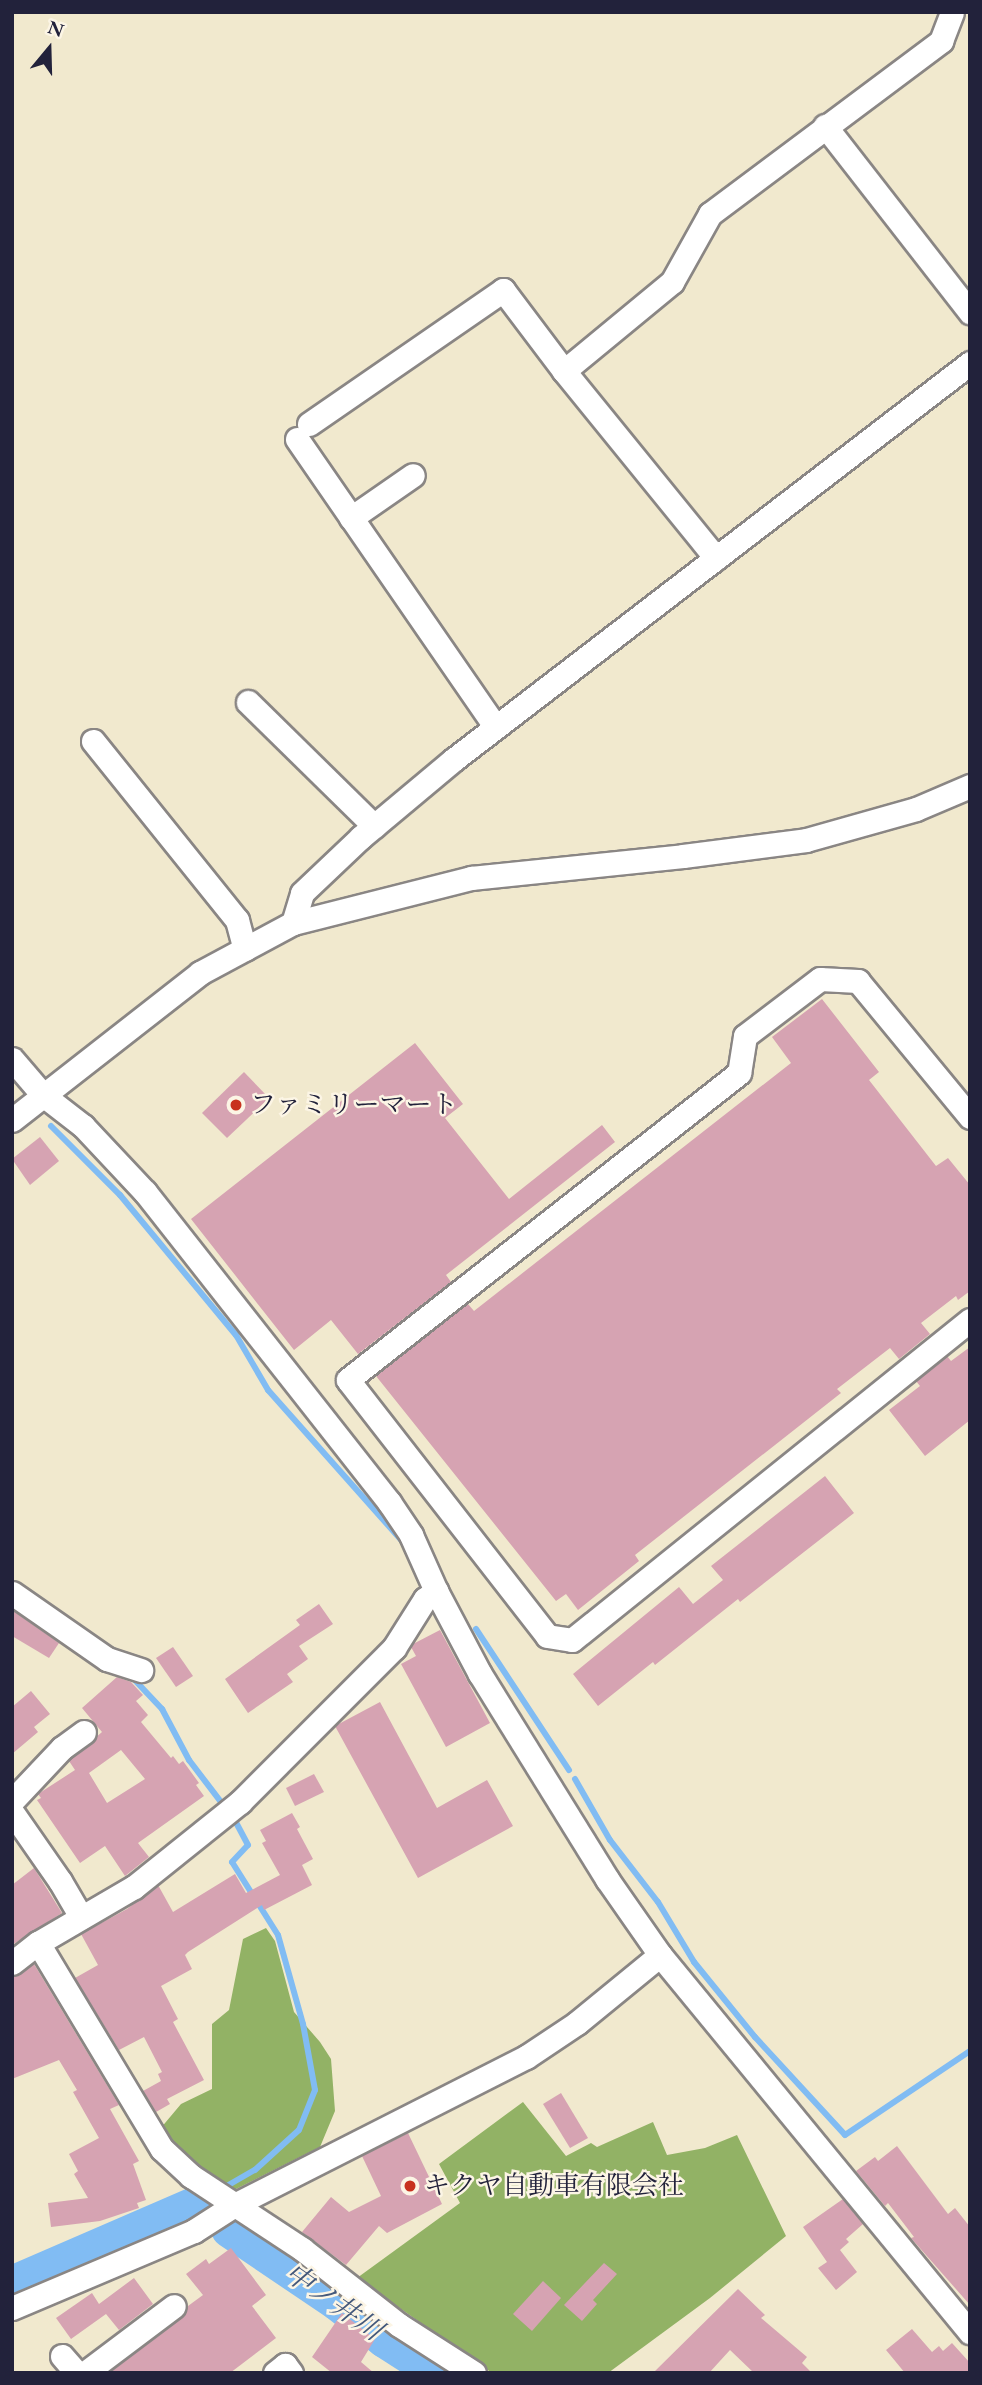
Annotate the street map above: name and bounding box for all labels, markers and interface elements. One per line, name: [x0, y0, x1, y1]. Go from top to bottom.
north arrow: [14, 14, 84, 84]
text: N: [45, 14, 67, 43]
place label: ファミリーマート: [250, 1089, 458, 1121]
marker: ファミリーマート: [228, 1097, 244, 1113]
place label: キクヤ自動車有限会社: [424, 2170, 684, 2202]
marker: キクヤ自動車有限会社: [402, 2178, 418, 2194]
water label: 中ノ井川: [278, 2255, 390, 2347]

